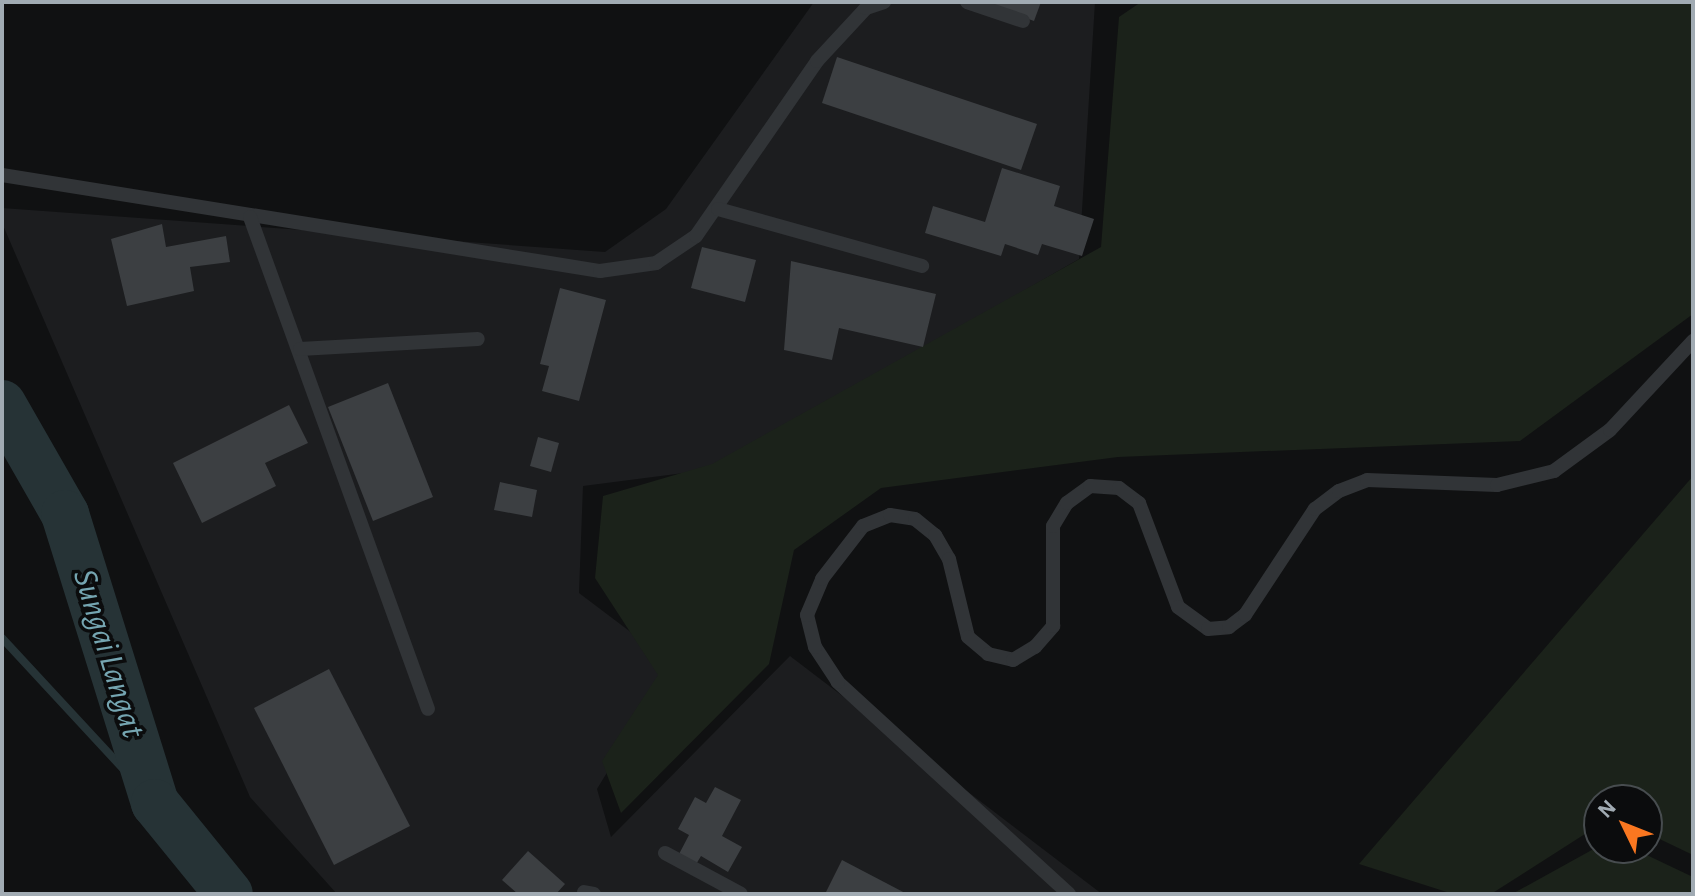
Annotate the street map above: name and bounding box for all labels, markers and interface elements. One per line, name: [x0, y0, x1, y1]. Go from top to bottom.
water label: Sungai Langat: [63, 565, 153, 743]
north arrow: [1583, 784, 1663, 864]
text: N: [1594, 796, 1620, 822]

